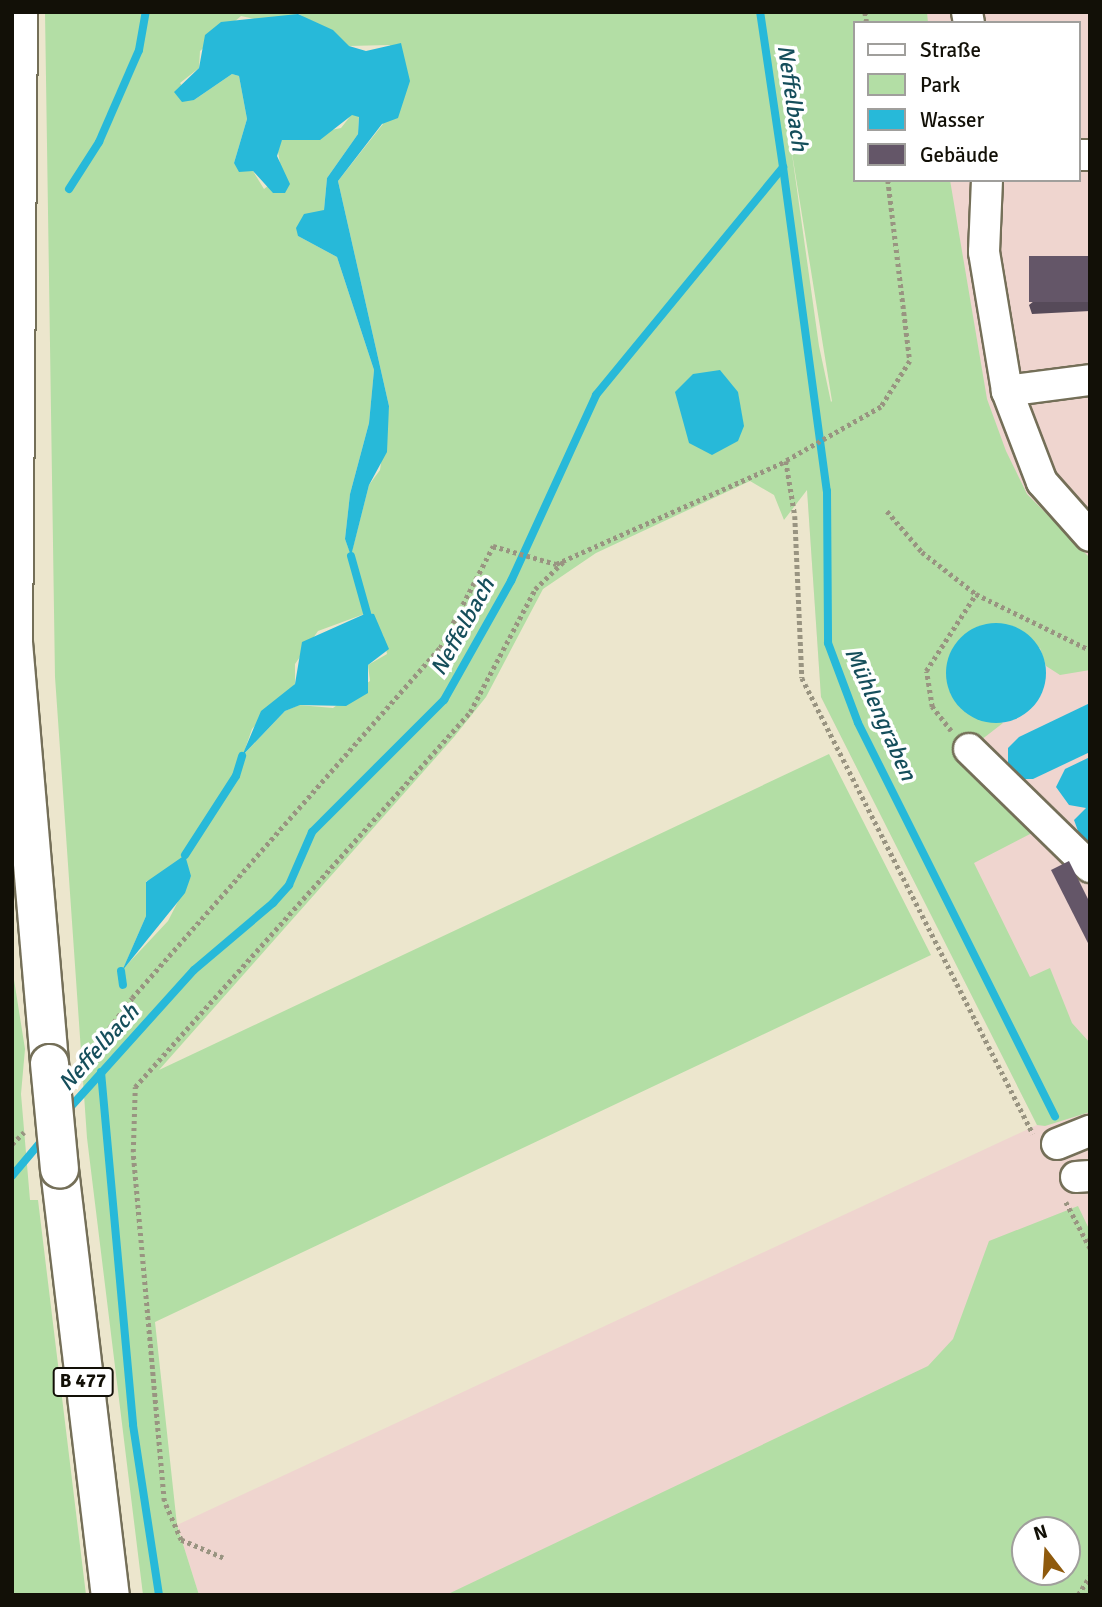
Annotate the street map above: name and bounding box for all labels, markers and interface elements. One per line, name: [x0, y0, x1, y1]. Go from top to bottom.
legend: [853, 21, 1081, 182]
text: Straße: [920, 37, 981, 63]
water label: Neffelbach: [771, 43, 813, 153]
text: Park: [920, 72, 960, 98]
text: Wasser: [920, 107, 984, 133]
text: Gebäude: [920, 142, 999, 168]
water label: Neffelbach: [425, 574, 501, 680]
water label: Mühlengraben: [838, 643, 922, 785]
water label: Neffelbach: [53, 999, 145, 1097]
road number: B 477: [52, 1366, 114, 1398]
north arrow: [1011, 1516, 1081, 1586]
text: N: [1031, 1519, 1050, 1546]

